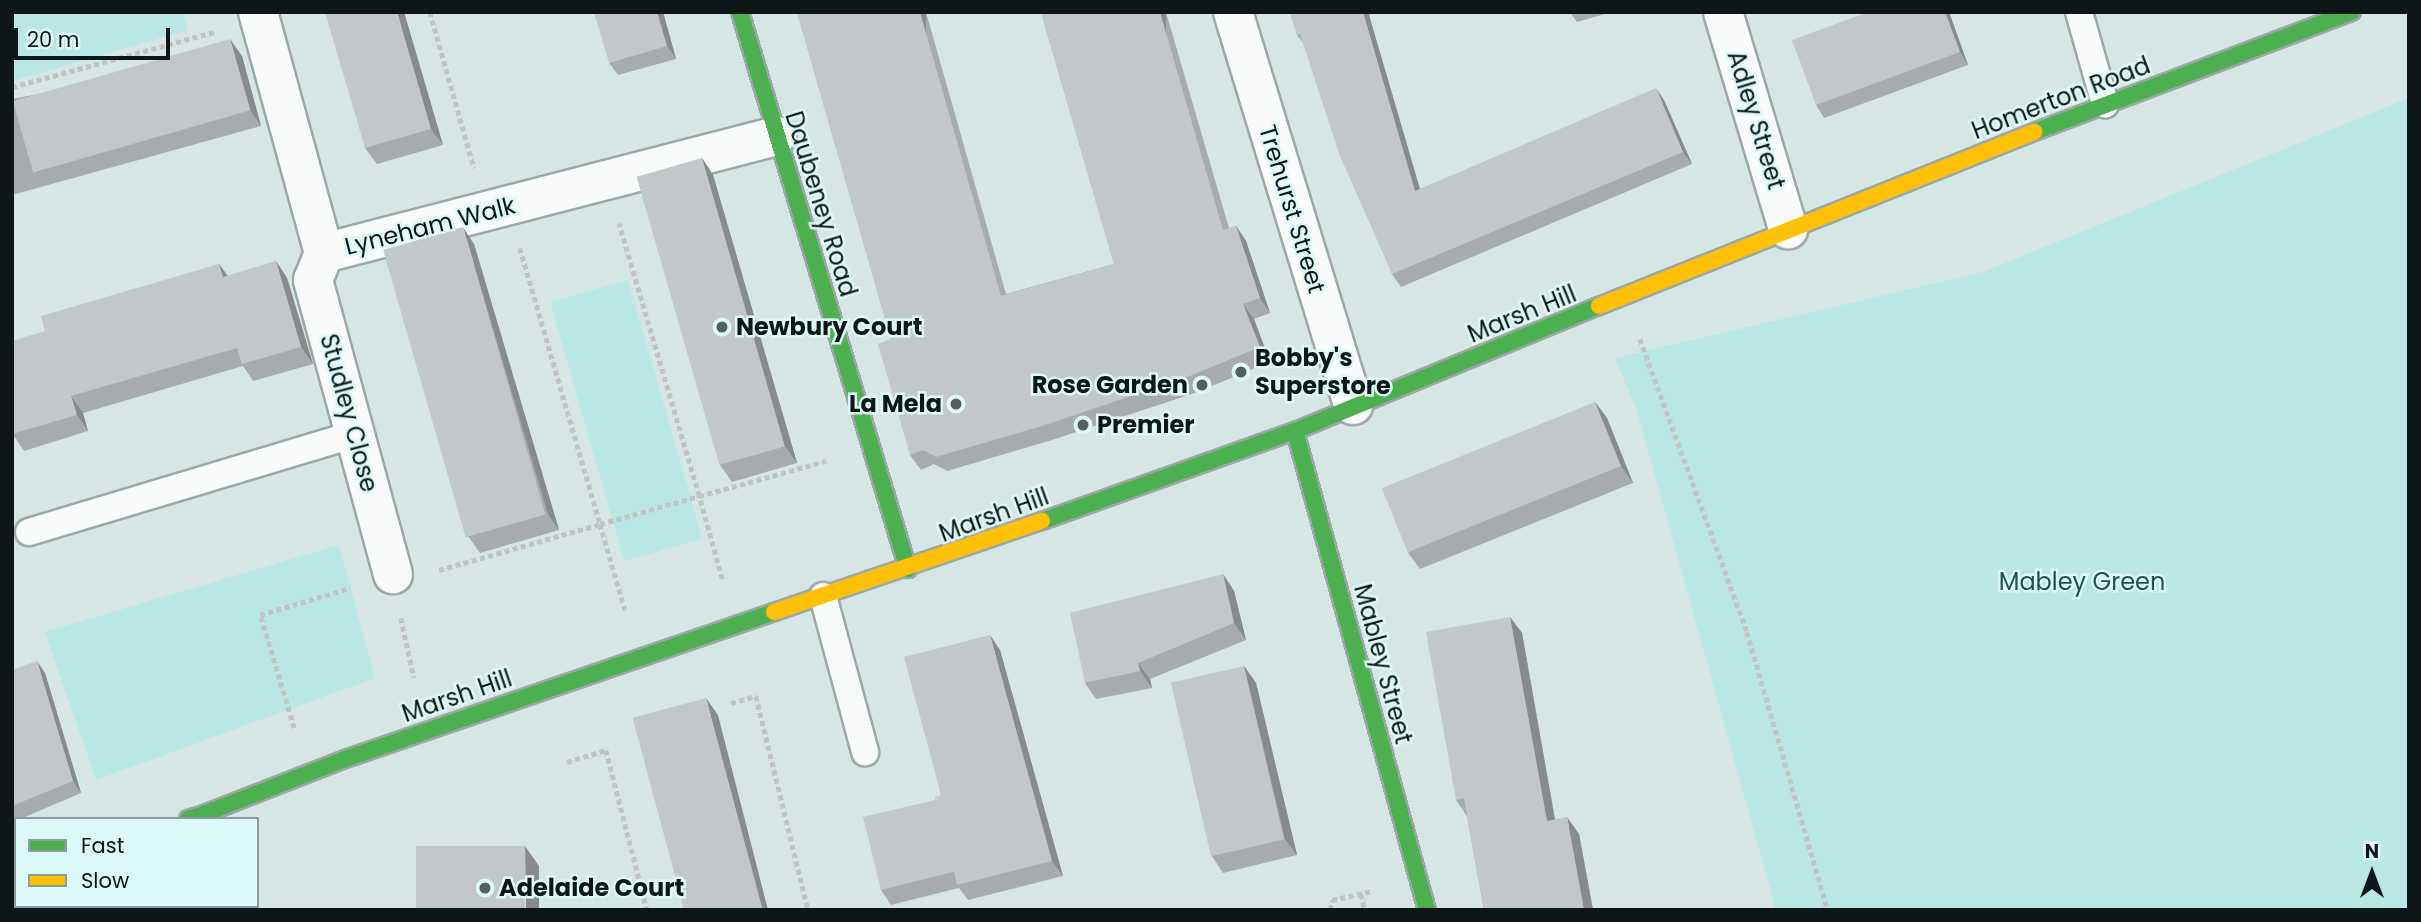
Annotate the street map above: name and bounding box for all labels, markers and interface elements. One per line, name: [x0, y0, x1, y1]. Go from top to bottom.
scale bar: [18, 14, 173, 58]
text: 20 m: [27, 25, 80, 54]
street label: Adley Street: [1721, 47, 1791, 193]
street label: Homerton Road: [1968, 51, 2154, 145]
street label: Daubeney Road: [779, 108, 863, 300]
street label: Trehurst Street: [1253, 121, 1331, 297]
street label: Lyneham Walk: [342, 191, 518, 261]
street label: Marsh Hill: [1464, 279, 1580, 349]
place label: Newbury Court: [736, 313, 922, 341]
marker: Newbury Court: [714, 319, 730, 335]
street label: Studley Close: [314, 331, 384, 495]
place label: Bobby's Superstore: [1255, 344, 1391, 400]
marker: Bobby's Superstore: [1233, 364, 1249, 380]
place label: Rose Garden: [1032, 371, 1188, 399]
marker: Rose Garden: [1194, 377, 1210, 393]
place label: La Mela: [849, 390, 942, 418]
marker: La Mela: [948, 396, 964, 412]
place label: Premier: [1097, 411, 1195, 439]
marker: Premier: [1075, 417, 1091, 433]
street label: Marsh Hill: [935, 482, 1053, 548]
park label: Mabley Green: [1999, 568, 2165, 596]
street label: Mabley Street: [1348, 581, 1418, 747]
street label: Marsh Hill: [398, 664, 516, 728]
legend: [14, 817, 259, 908]
text: Fast: [81, 831, 124, 860]
north arrow: [2337, 838, 2407, 908]
text: N: [2365, 838, 2379, 865]
text: Slow: [81, 866, 129, 895]
place label: Adelaide Court: [499, 874, 684, 902]
marker: Adelaide Court: [477, 880, 493, 896]

